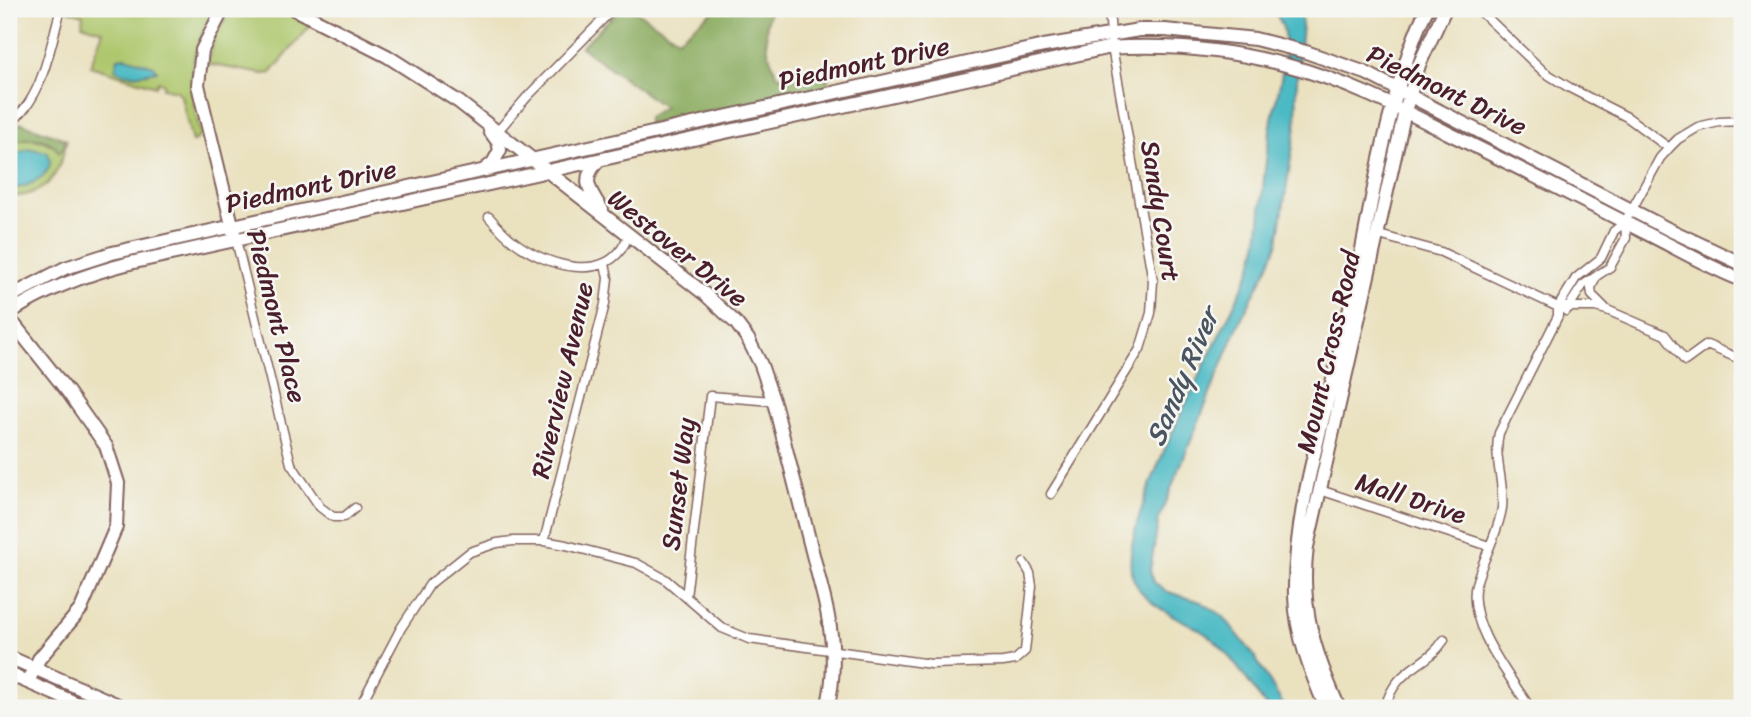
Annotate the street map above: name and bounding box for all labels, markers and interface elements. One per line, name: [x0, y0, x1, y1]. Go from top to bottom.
street label: Piedmont Drive: [774, 22, 954, 104]
street label: Piedmont Drive: [1359, 31, 1535, 149]
street label: Sandy Court: [1127, 137, 1195, 285]
street label: Piedmont Drive: [221, 145, 401, 227]
street label: Westover Drive: [597, 176, 759, 320]
street label: Piedmont Place: [233, 224, 321, 408]
street label: Mount Cross Road: [1282, 244, 1374, 458]
street label: Riverview Avenue: [517, 277, 607, 483]
water label: Sandy River: [1131, 295, 1235, 454]
street label: Sunset Way: [647, 414, 709, 553]
street label: Mall Drive: [1350, 459, 1473, 538]

